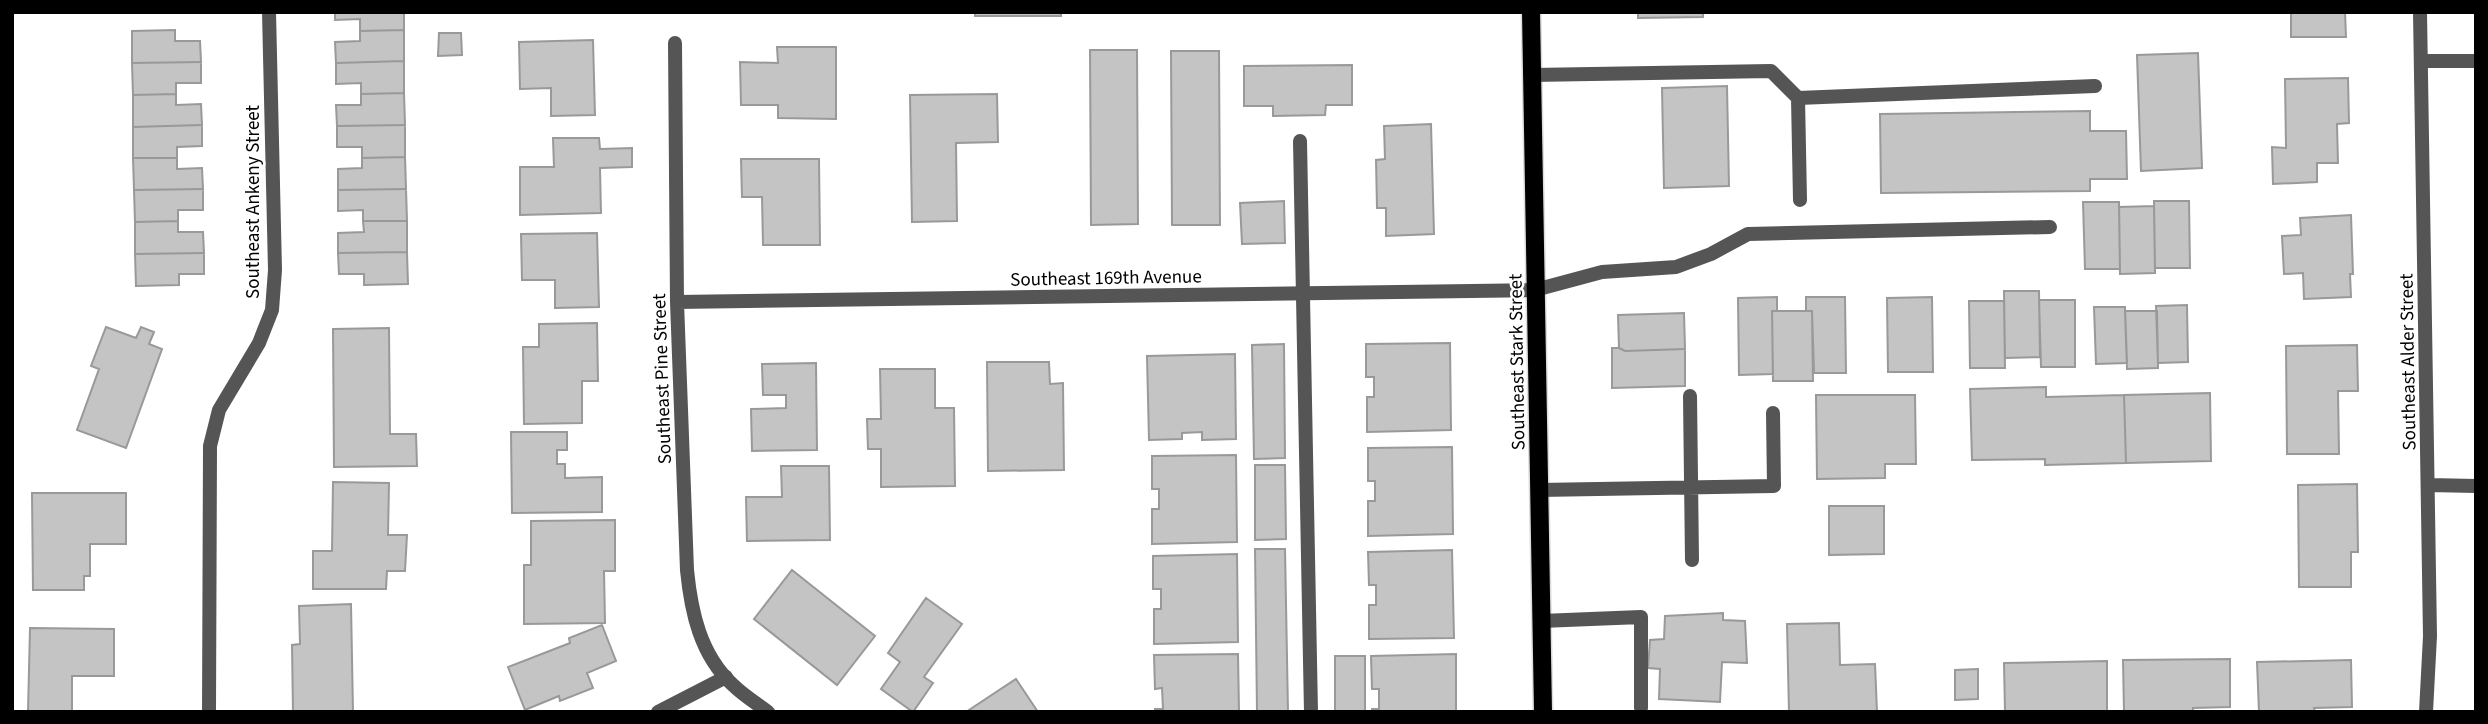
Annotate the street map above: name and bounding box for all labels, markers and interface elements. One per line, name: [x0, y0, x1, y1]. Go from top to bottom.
street label: Southeast Ankeny Street: [240, 104, 267, 299]
street label: Southeast 169th Avenue: [1010, 263, 1202, 294]
street label: Southeast Stark Street: [1502, 273, 1533, 451]
street label: Southeast Alder Street: [2393, 273, 2424, 451]
street label: Southeast Pine Street: [646, 293, 679, 465]

